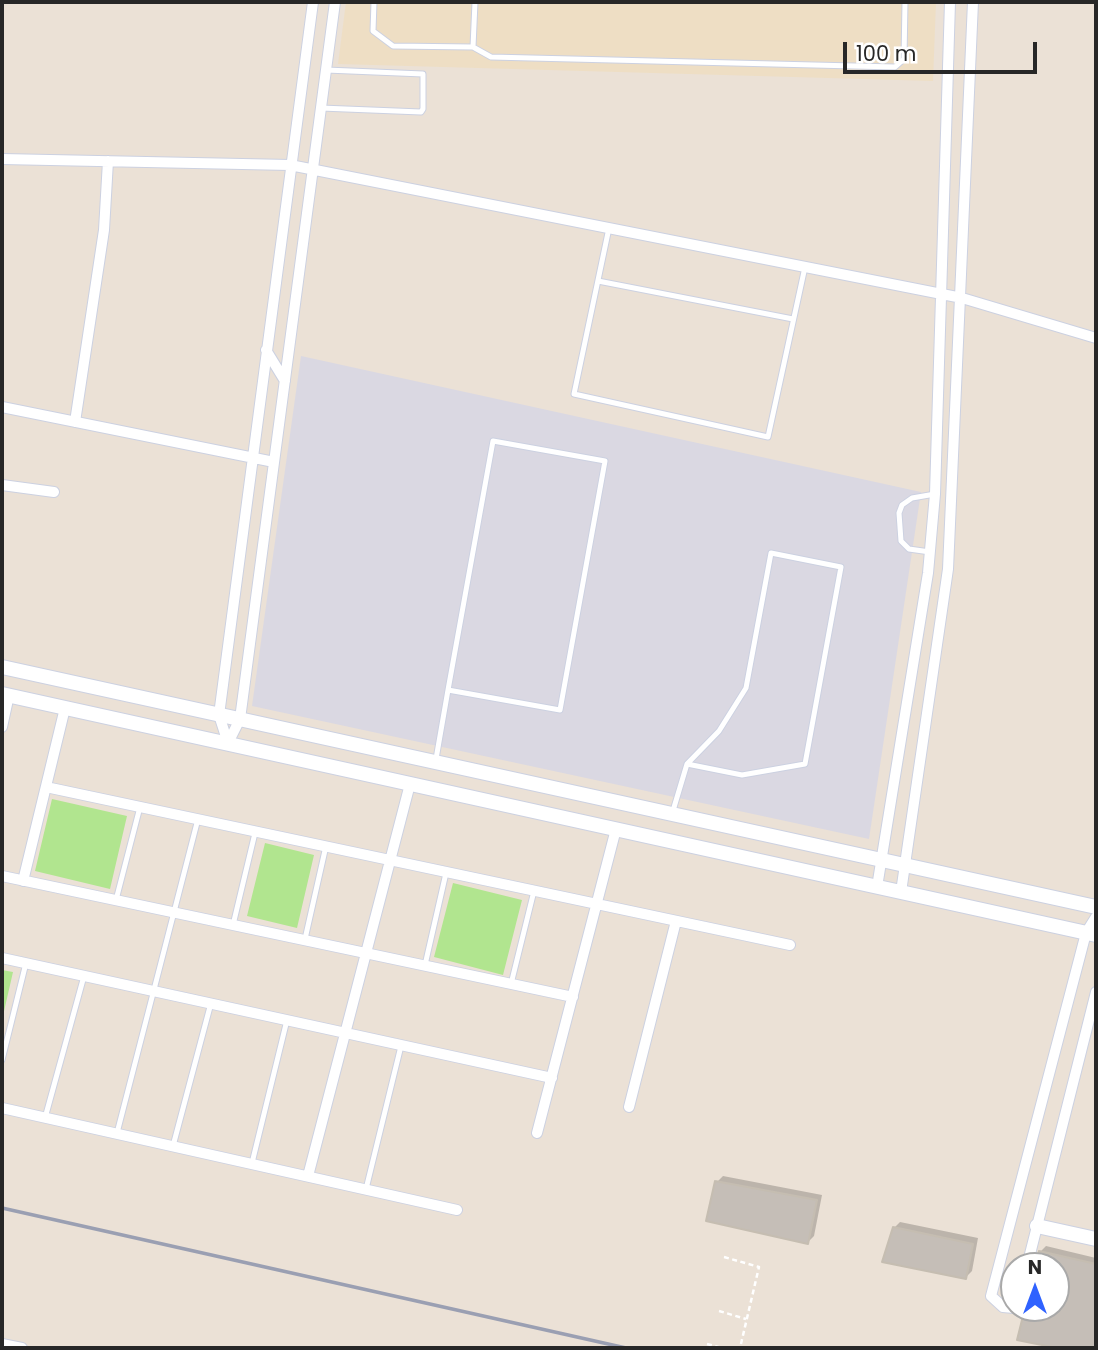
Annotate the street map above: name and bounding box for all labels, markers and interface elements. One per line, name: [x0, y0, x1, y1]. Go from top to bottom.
scale bar: [846, 28, 1040, 72]
text: 100 m: [856, 39, 916, 68]
north arrow: [1000, 1252, 1070, 1322]
text: N: [1028, 1254, 1042, 1281]

